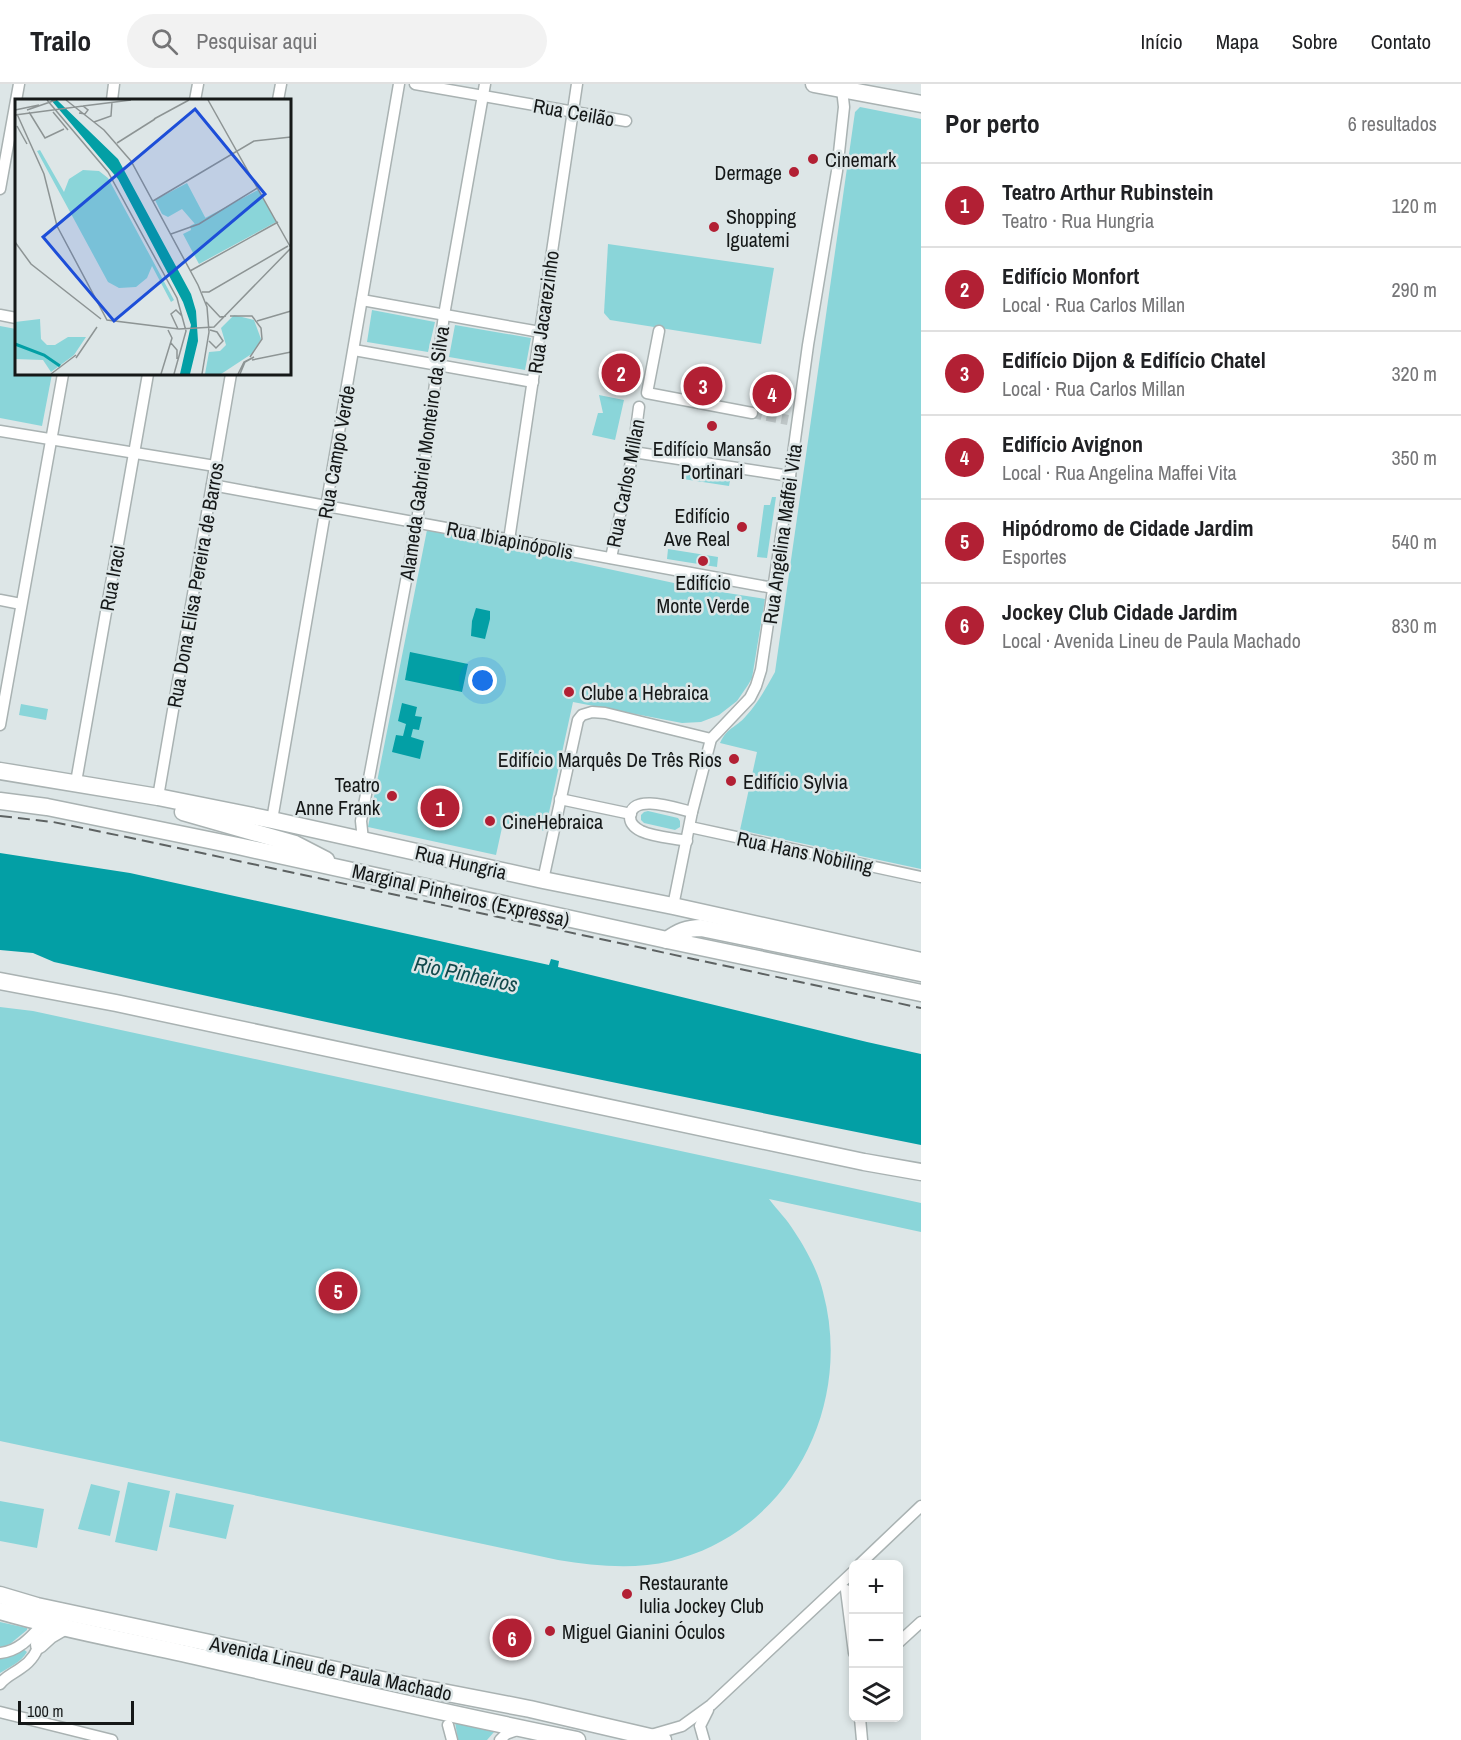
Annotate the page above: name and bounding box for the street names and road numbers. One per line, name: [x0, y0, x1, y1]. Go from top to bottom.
street label: Rua Ceilão: [531, 92, 617, 132]
street label: Rua Jacarezinho: [521, 249, 565, 375]
street label: Alameda Gabriel Monteiro da Silva: [393, 324, 455, 583]
street label: Rua Campo Verde: [311, 383, 361, 521]
street label: Rua Carlos Millan: [599, 416, 651, 550]
street label: Rua Angelina Maffei Vita: [756, 442, 808, 626]
street label: Rua Dona Elisa Pereira de Barros: [160, 460, 230, 710]
street label: Rua Ibiapinópolis: [444, 514, 576, 566]
street label: Rua Iraci: [93, 543, 131, 613]
street label: Rua Hans Nobiling: [734, 824, 876, 880]
street label: Rua Hungria: [413, 838, 509, 886]
street label: Marginal Pinheiros (Expressa): [350, 857, 572, 933]
street label: Avenida Lineu de Paula Machado: [206, 1629, 455, 1707]

